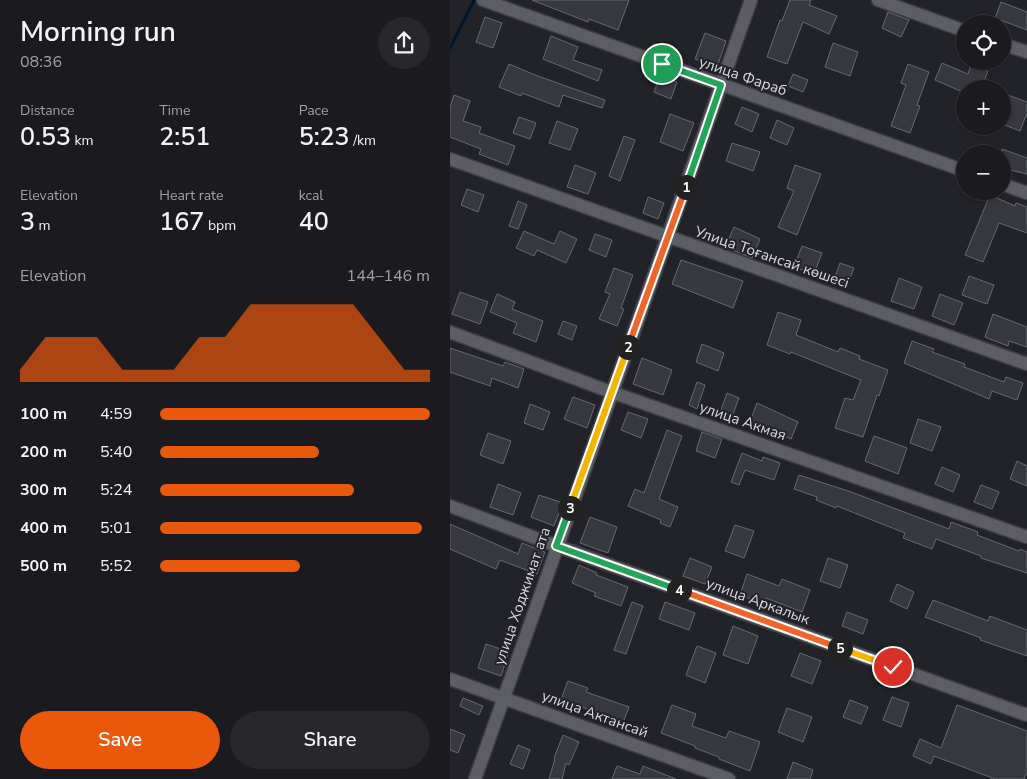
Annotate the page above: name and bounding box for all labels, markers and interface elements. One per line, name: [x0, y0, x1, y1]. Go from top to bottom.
text: Morning run: [20, 13, 176, 51]
map controls: [956, 15, 1011, 200]
button: locate: [956, 15, 1011, 70]
button: share: [378, 17, 430, 69]
pin: [641, 43, 683, 85]
icon: arrive: [648, 50, 676, 78]
text: 08:36: [20, 51, 62, 73]
street label: улица Фараб: [696, 52, 790, 100]
button: +: [956, 80, 1011, 135]
text: Distance: [20, 101, 74, 120]
text: Time: [159, 101, 190, 120]
text: Pace: [299, 101, 328, 120]
text: 0.53: [20, 120, 71, 154]
text: 2:51: [159, 120, 210, 154]
text: 5:23: [299, 120, 350, 154]
text: km: [71, 131, 94, 150]
text: /km: [350, 131, 376, 150]
button: −: [956, 145, 1011, 200]
pin: 1: [674, 174, 698, 200]
text: 1: [682, 178, 691, 197]
text: Elevation: [20, 186, 78, 205]
text: Heart rate: [159, 186, 223, 205]
text: kcal: [299, 186, 323, 205]
text: 3: [20, 205, 35, 239]
text: 167: [159, 205, 204, 239]
text: 40: [299, 205, 329, 239]
text: m: [35, 216, 51, 235]
text: bpm: [204, 216, 236, 235]
street label: Улица Тоғансай көшесі: [691, 221, 852, 293]
text: Elevation: [20, 265, 86, 287]
text: 144–146 m: [347, 265, 430, 287]
pin: 2: [616, 334, 640, 360]
text: 2: [624, 338, 633, 357]
street label: улица Акмая: [697, 397, 789, 445]
text: 100 m: [20, 403, 67, 425]
text: 4:59: [100, 403, 132, 425]
text: 200 m: [20, 441, 67, 463]
text: 5:40: [100, 441, 132, 463]
text: 300 m: [20, 479, 67, 501]
text: 5:24: [100, 479, 132, 501]
pin: 3: [558, 496, 582, 520]
text: 3: [566, 499, 575, 518]
text: 400 m: [20, 517, 67, 539]
text: 5:01: [100, 517, 132, 539]
street label: улица Ходжимат ата: [489, 524, 555, 668]
text: 500 m: [20, 555, 67, 577]
text: 5:52: [100, 555, 132, 577]
street label: улица Аркалык: [703, 573, 813, 629]
pin: 4: [666, 578, 692, 602]
text: 4: [675, 581, 684, 600]
pin: 5: [828, 636, 852, 660]
text: 5: [836, 639, 845, 658]
pin: [872, 646, 914, 688]
icon: check: [879, 653, 907, 681]
street label: улица Актансай: [539, 685, 651, 743]
button: Save: [20, 711, 220, 769]
button: Share: [230, 711, 430, 769]

